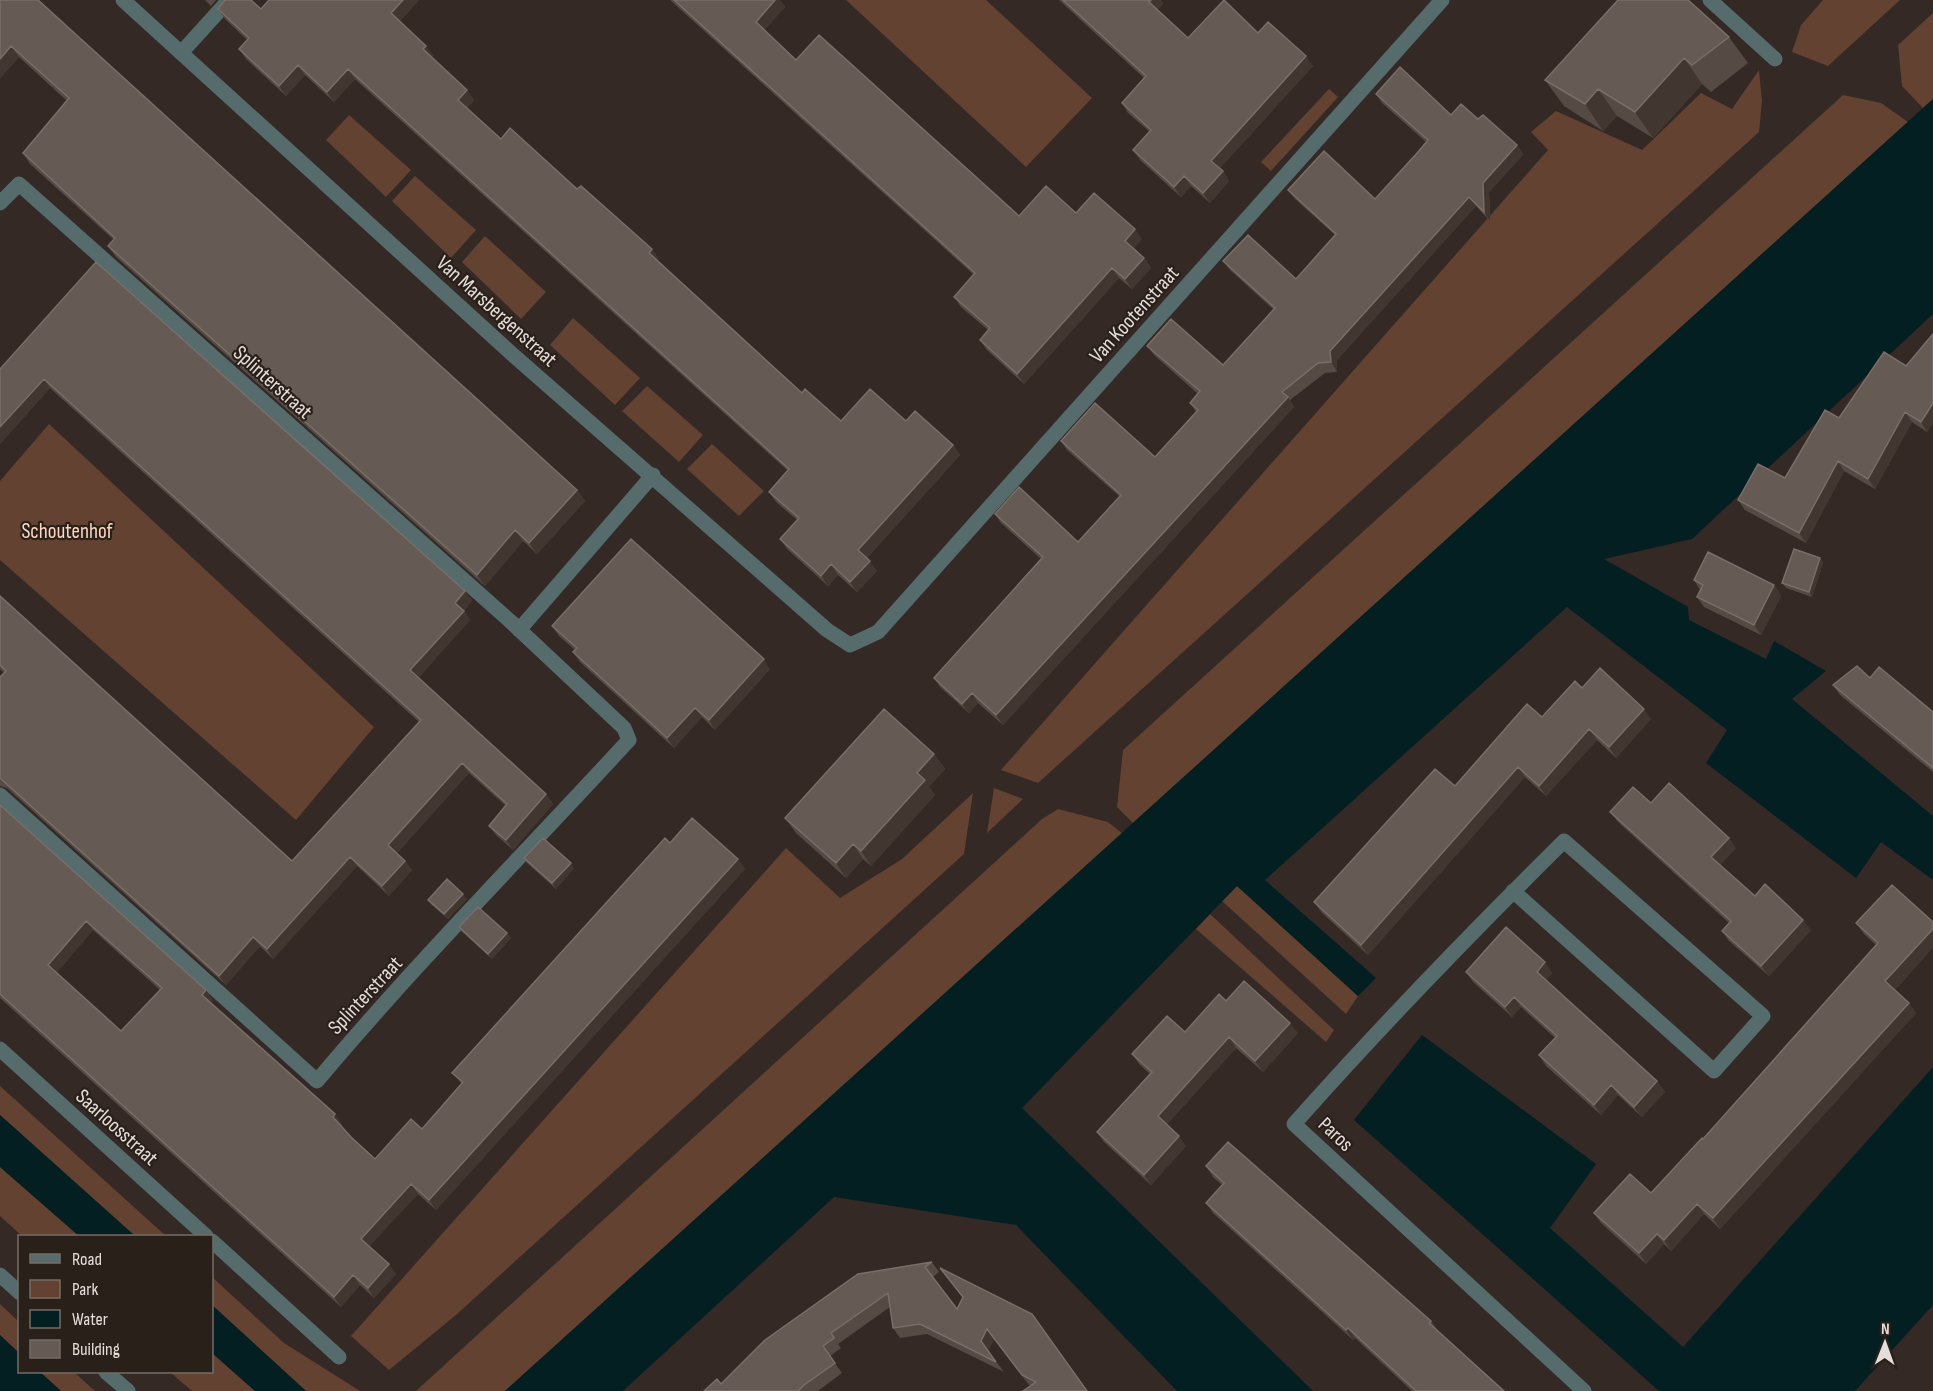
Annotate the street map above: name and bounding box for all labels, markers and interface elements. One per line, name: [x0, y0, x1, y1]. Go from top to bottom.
street label: Van Marsbergenstraat: [431, 251, 562, 372]
street label: Van Kootenstraat: [1084, 261, 1184, 368]
street label: Splinterstraat: [228, 340, 317, 424]
park label: Schoutenhof: [21, 519, 114, 544]
street label: Splinterstraat: [323, 951, 408, 1040]
street label: Saarloosstraat: [70, 1084, 163, 1171]
street label: Paros: [1313, 1112, 1358, 1157]
legend: [18, 1235, 213, 1373]
text: Road: [72, 1249, 102, 1270]
text: Park: [72, 1279, 98, 1300]
text: Water: [72, 1309, 108, 1330]
north arrow: [1855, 1313, 1915, 1373]
text: N: [1881, 1320, 1890, 1339]
text: Building: [72, 1339, 120, 1360]

